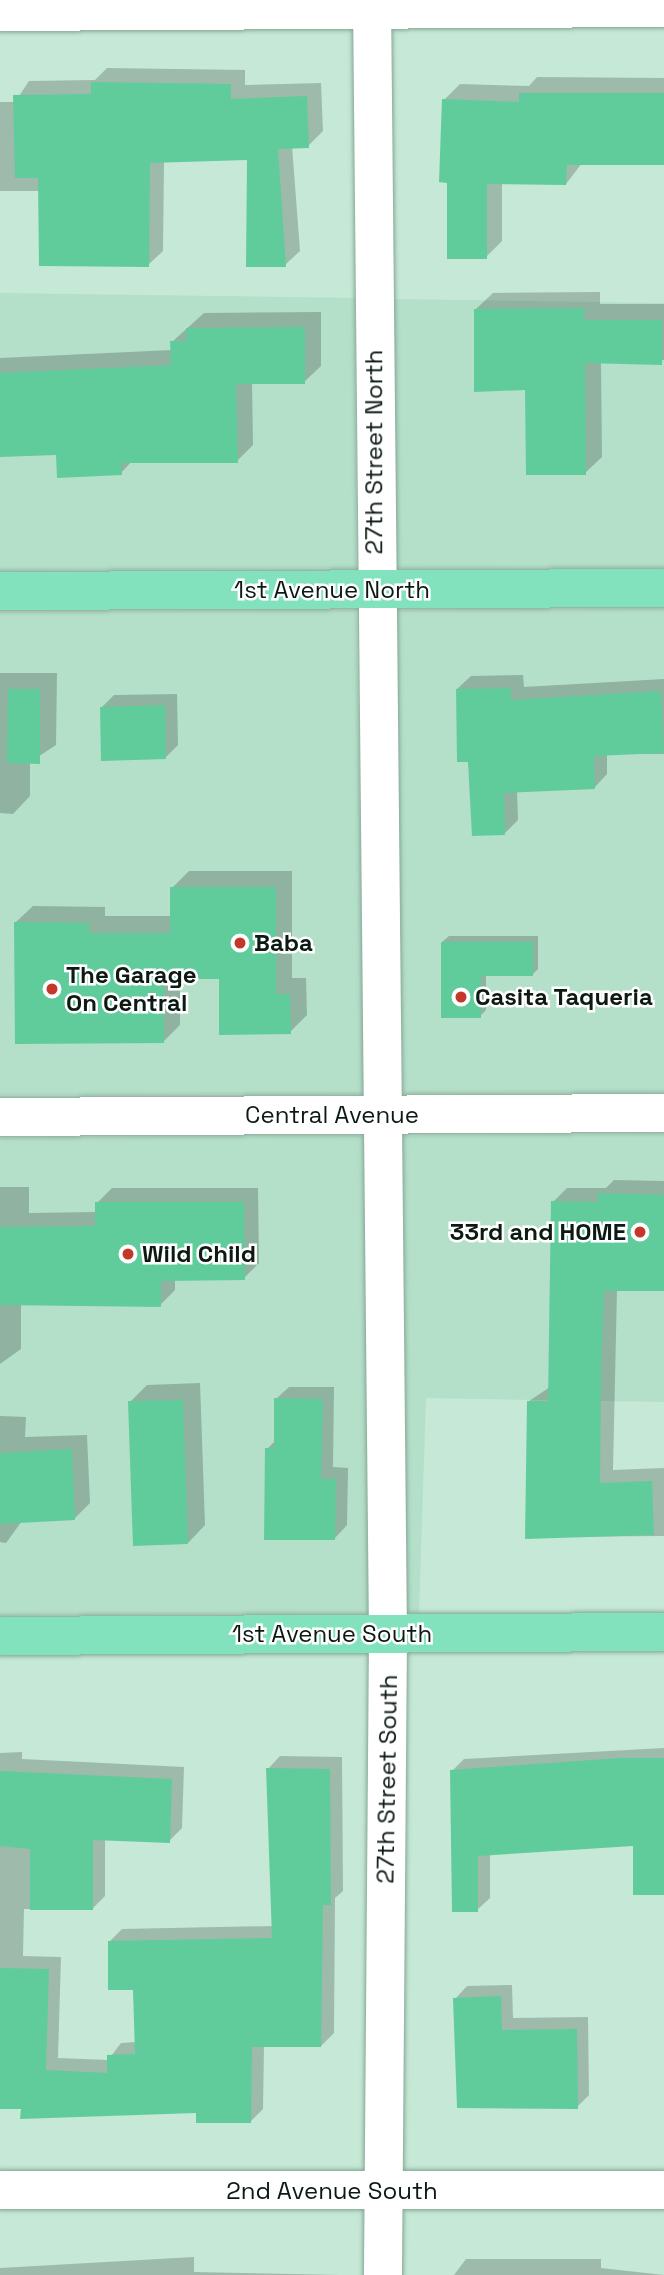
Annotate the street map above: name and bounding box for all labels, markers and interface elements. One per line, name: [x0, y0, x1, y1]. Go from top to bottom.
street label: 27th Street North: [360, 350, 388, 554]
street label: 1st Avenue North: [234, 576, 430, 604]
place label: Baba: [254, 929, 313, 957]
marker: Baba: [232, 935, 248, 951]
place label: The Garage On Central: [66, 961, 197, 1017]
marker: The Garage On Central: [44, 981, 60, 997]
place label: Casita Taqueria: [475, 983, 653, 1011]
marker: Casita Taqueria: [453, 989, 469, 1005]
street label: Central Avenue: [245, 1101, 419, 1129]
place label: 33rd and HOME: [450, 1218, 626, 1246]
marker: 33rd and HOME: [632, 1224, 648, 1240]
place label: Wild Child: [142, 1240, 256, 1268]
marker: Wild Child: [120, 1246, 136, 1262]
street label: 1st Avenue South: [232, 1620, 432, 1648]
street label: 27th Street South: [371, 1674, 403, 1884]
street label: 2nd Avenue South: [226, 2177, 438, 2205]

